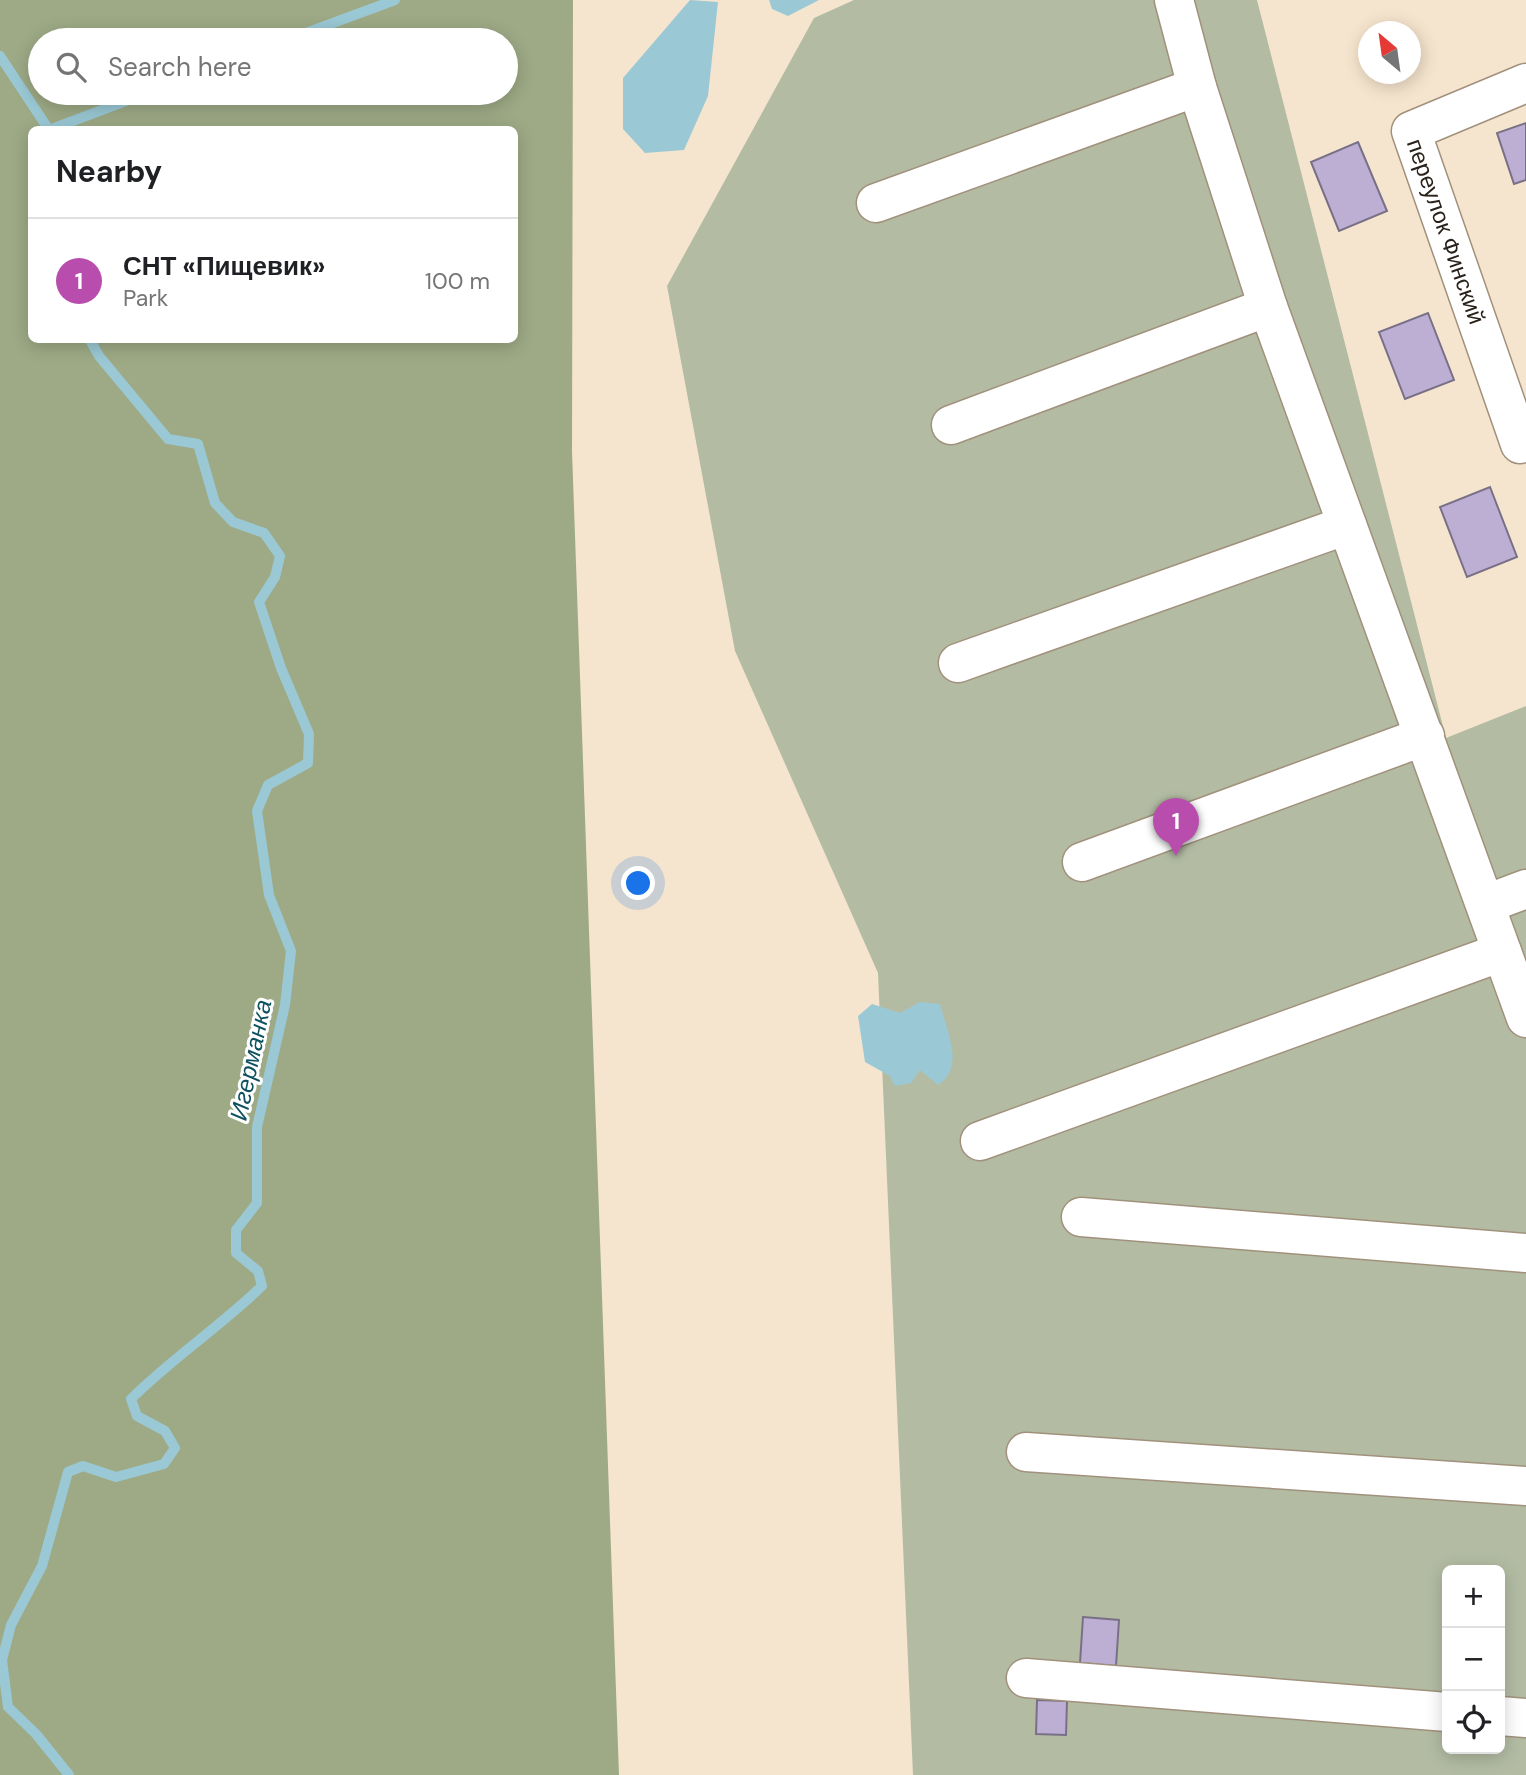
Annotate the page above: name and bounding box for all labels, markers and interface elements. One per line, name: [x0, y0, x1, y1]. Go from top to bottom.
north arrow: [1358, 21, 1421, 84]
search box: [28, 28, 518, 105]
icon: search: [52, 48, 90, 86]
text: Search here: [108, 50, 251, 84]
street label: переулок Финский: [1400, 135, 1492, 328]
text: Nearby: [56, 152, 162, 191]
text: СНТ «Пищевик»: [123, 249, 325, 283]
text: 1: [75, 266, 83, 296]
text: 100 m: [425, 266, 490, 296]
text: Park: [123, 283, 168, 313]
pin: 1: [1153, 798, 1199, 856]
your location: [621, 866, 655, 900]
water label: Игерманка: [223, 997, 278, 1123]
map controls: [1442, 1565, 1505, 1754]
button: +: [1442, 1565, 1505, 1628]
button: −: [1442, 1628, 1505, 1691]
button: locate: [1442, 1691, 1505, 1754]

